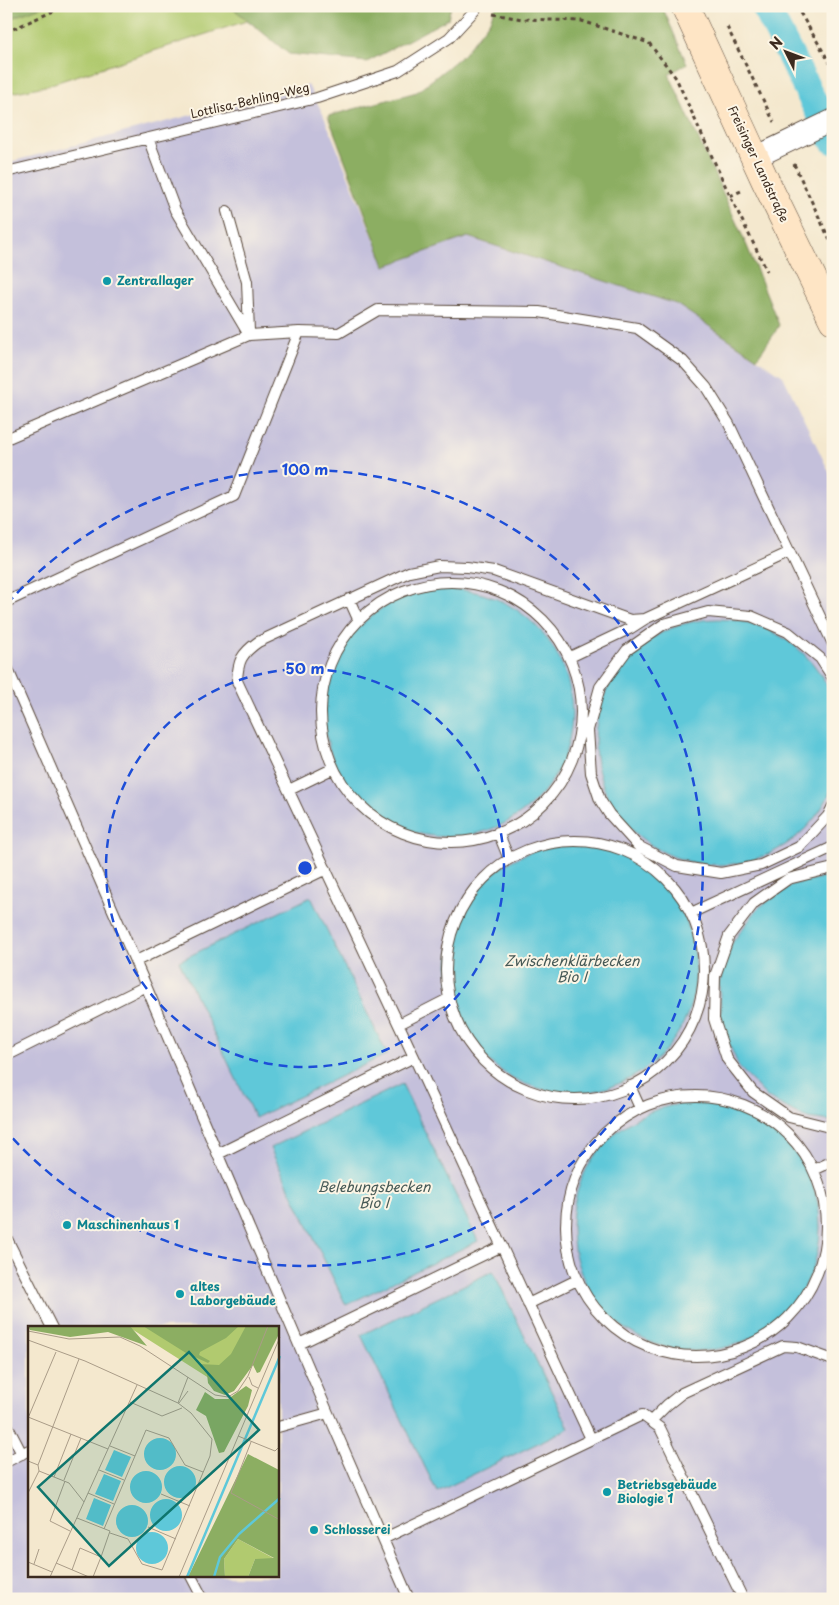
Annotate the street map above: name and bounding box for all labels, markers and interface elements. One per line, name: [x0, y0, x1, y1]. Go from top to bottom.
north arrow: [762, 28, 812, 78]
text: N: [764, 32, 787, 54]
street label: Lottlisa-Behling-Weg: [189, 78, 311, 122]
street label: Freisinger Landstraße: [724, 102, 794, 225]
place label: Zentrallager: [117, 271, 195, 289]
marker: Zentrallager: [101, 275, 113, 287]
text: 100 m: [282, 457, 328, 480]
text: 50 m: [286, 656, 324, 679]
centre of rings: [296, 859, 314, 877]
water label: Zwischenklärbecken Bio I: [505, 950, 640, 987]
water label: Belebungsbecken Bio I: [318, 1176, 431, 1213]
place label: Maschinenhaus 1: [77, 1215, 179, 1233]
marker: Maschinenhaus 1: [61, 1219, 73, 1231]
place label: altes Laborgebäude: [190, 1277, 276, 1309]
marker: altes Laborgebäude: [174, 1288, 186, 1300]
inset map: [28, 1326, 279, 1578]
place label: Betriebsgebäude Biologie 1: [617, 1475, 717, 1507]
marker: Betriebsgebäude Biologie 1: [601, 1486, 613, 1498]
place label: Schlosserei: [324, 1520, 391, 1538]
marker: Schlosserei: [308, 1524, 320, 1536]

